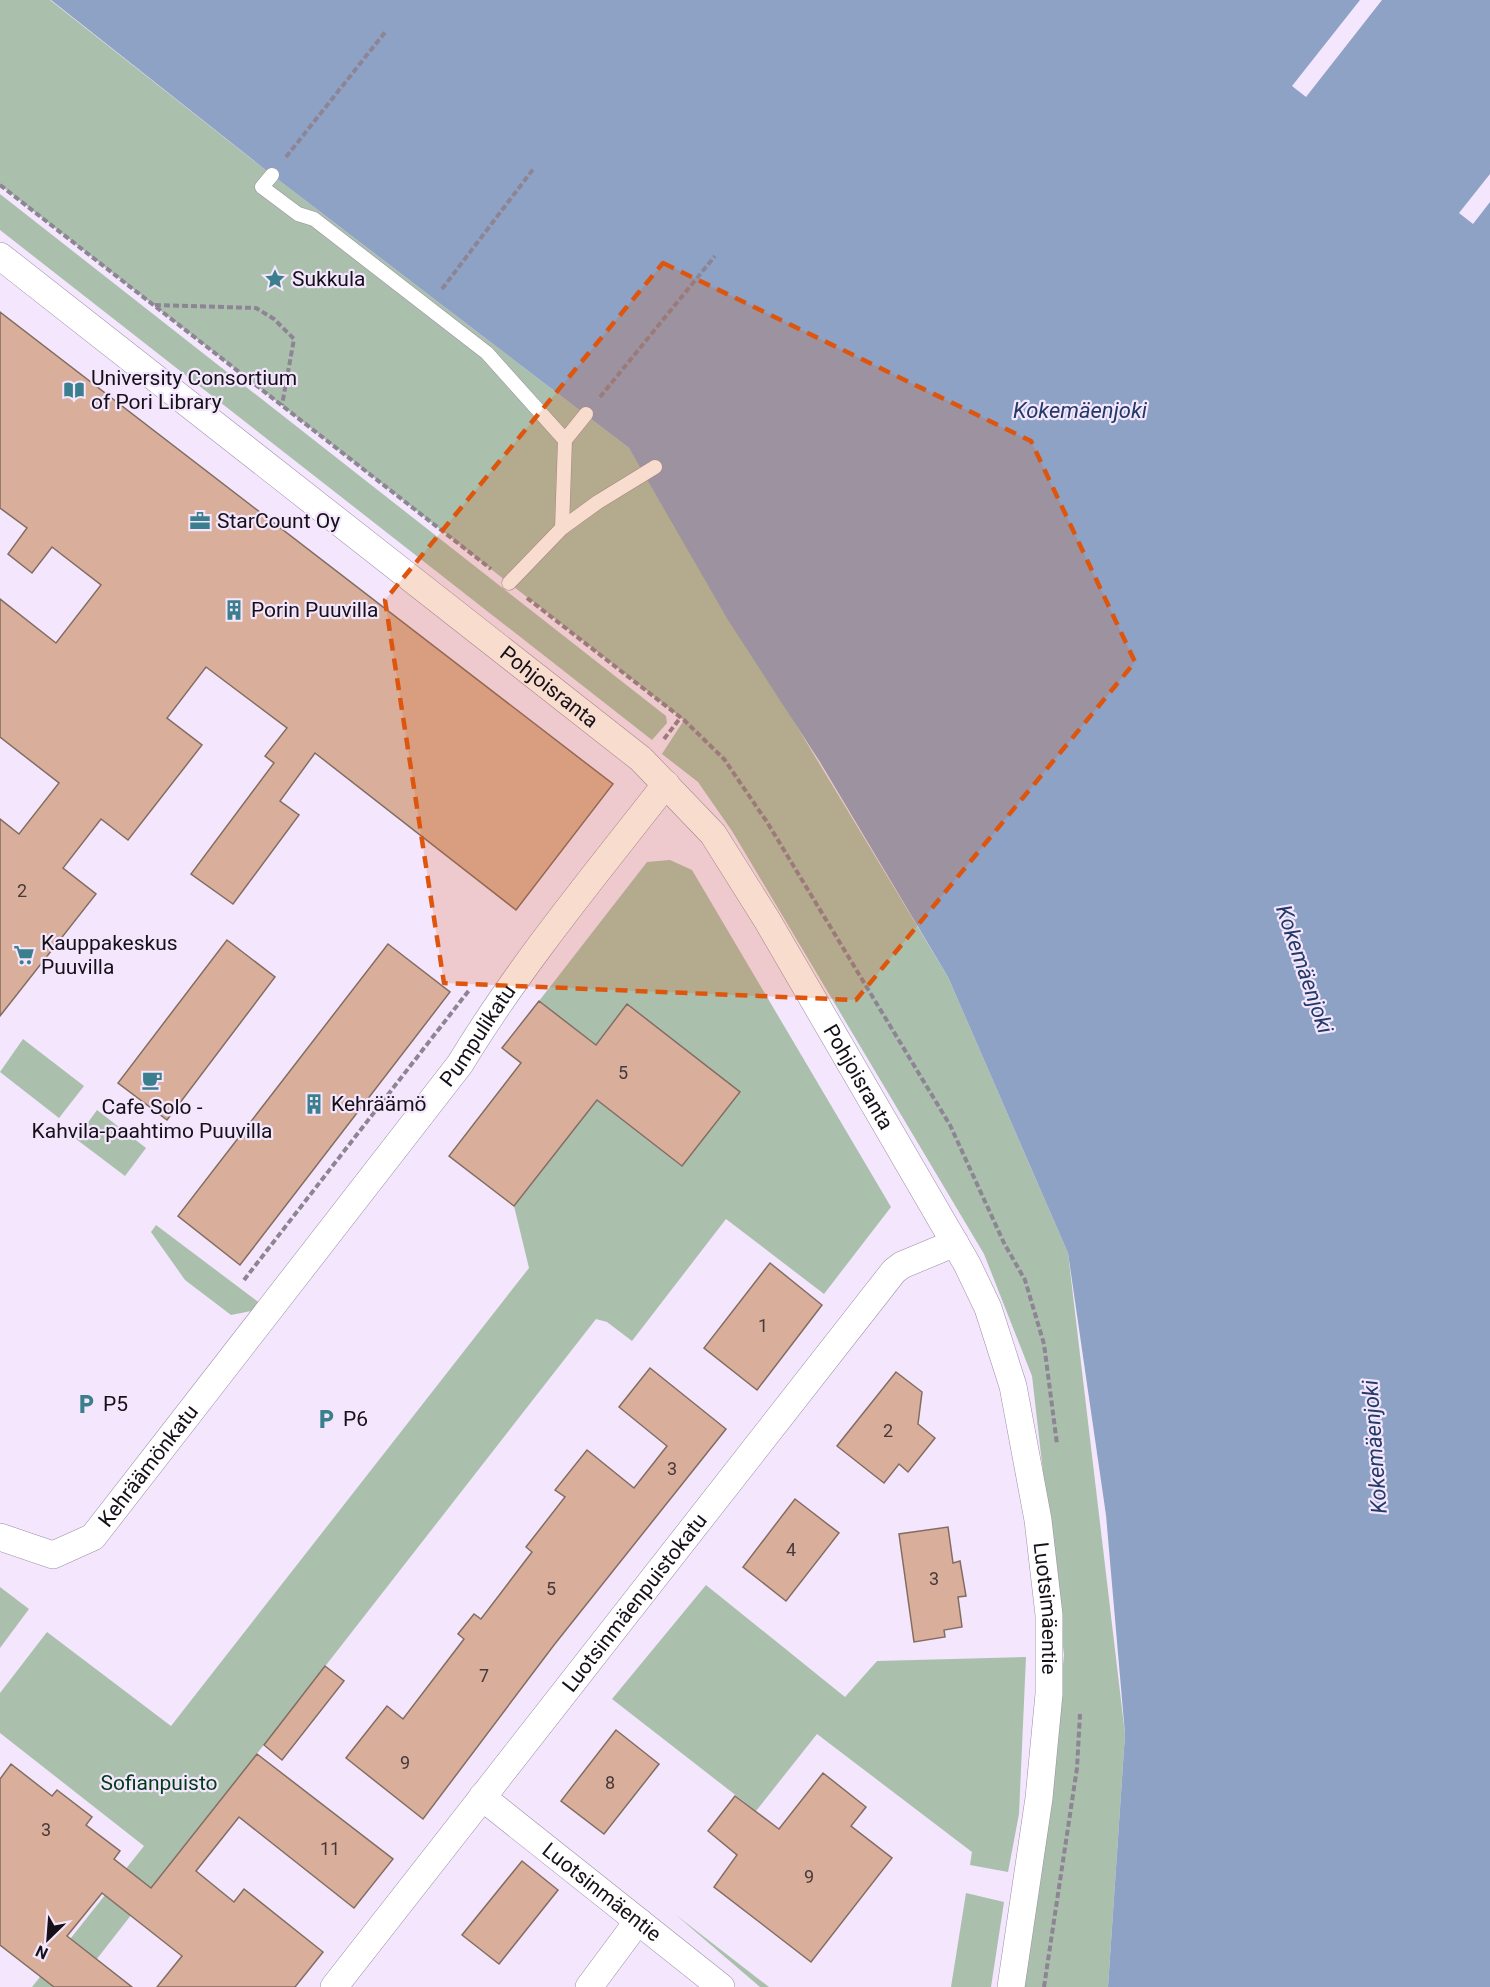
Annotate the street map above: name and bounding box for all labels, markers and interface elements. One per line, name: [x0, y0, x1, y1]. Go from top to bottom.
place icon: Sukkula: [263, 267, 287, 291]
place label: Sukkula: [292, 267, 365, 291]
place label: University Consortium of Pori Library: [91, 366, 297, 414]
library icon: University Consortium of Pori Library: [62, 378, 86, 402]
water label: Kokemäenjoki: [1013, 398, 1148, 423]
office icon: StarCount Oy: [188, 509, 212, 533]
place label: StarCount Oy: [217, 509, 340, 533]
building icon: Porin Puuvilla: [222, 598, 246, 622]
place label: Porin Puuvilla: [251, 598, 378, 622]
street label: Pohjoisranta: [495, 641, 603, 733]
house number: 2: [17, 880, 27, 901]
water label: Kokemäenjoki: [1271, 902, 1338, 1037]
place label: Kauppakeskus Puuvilla: [41, 931, 178, 979]
supermarket icon: Kauppakeskus Puuvilla: [12, 943, 36, 967]
street label: Pumpulikatu: [435, 980, 520, 1091]
street label: Pohjoisranta: [818, 1020, 898, 1134]
house number: 5: [618, 1062, 628, 1083]
cafe icon: Cafe Solo - Kahvila-paahtimo Puuvilla: [140, 1068, 164, 1092]
building icon: Kehräämö: [302, 1092, 326, 1116]
place label: Kehräämö: [331, 1092, 427, 1116]
place label: Cafe Solo - Kahvila-paahtimo Puuvilla: [32, 1095, 272, 1143]
house number: 1: [758, 1315, 768, 1336]
water label: Kokemäenjoki: [1357, 1379, 1392, 1515]
parking icon: P5: [74, 1392, 98, 1416]
place label: P5: [103, 1392, 128, 1416]
street label: Kehräämönkatu: [93, 1400, 203, 1532]
parking icon: P6: [314, 1407, 338, 1431]
place label: P6: [343, 1407, 368, 1431]
house number: 2: [883, 1420, 893, 1441]
house number: 3: [667, 1458, 677, 1479]
street label: Luotsinmäenpuistokatu: [557, 1509, 712, 1697]
house number: 4: [786, 1539, 796, 1560]
street label: Luotsimäentie: [1029, 1541, 1061, 1675]
house number: 3: [929, 1568, 939, 1589]
house number: 5: [546, 1578, 556, 1599]
house number: 7: [479, 1665, 489, 1686]
house number: 9: [400, 1752, 410, 1773]
park label: Sofianpuisto: [100, 1771, 218, 1795]
house number: 8: [605, 1772, 615, 1793]
house number: 3: [41, 1819, 51, 1840]
house number: 11: [320, 1838, 340, 1859]
street label: Luotsinmäentie: [538, 1838, 666, 1947]
house number: 9: [804, 1866, 814, 1887]
north arrow: [18, 1909, 78, 1969]
text: N: [33, 1941, 51, 1963]

